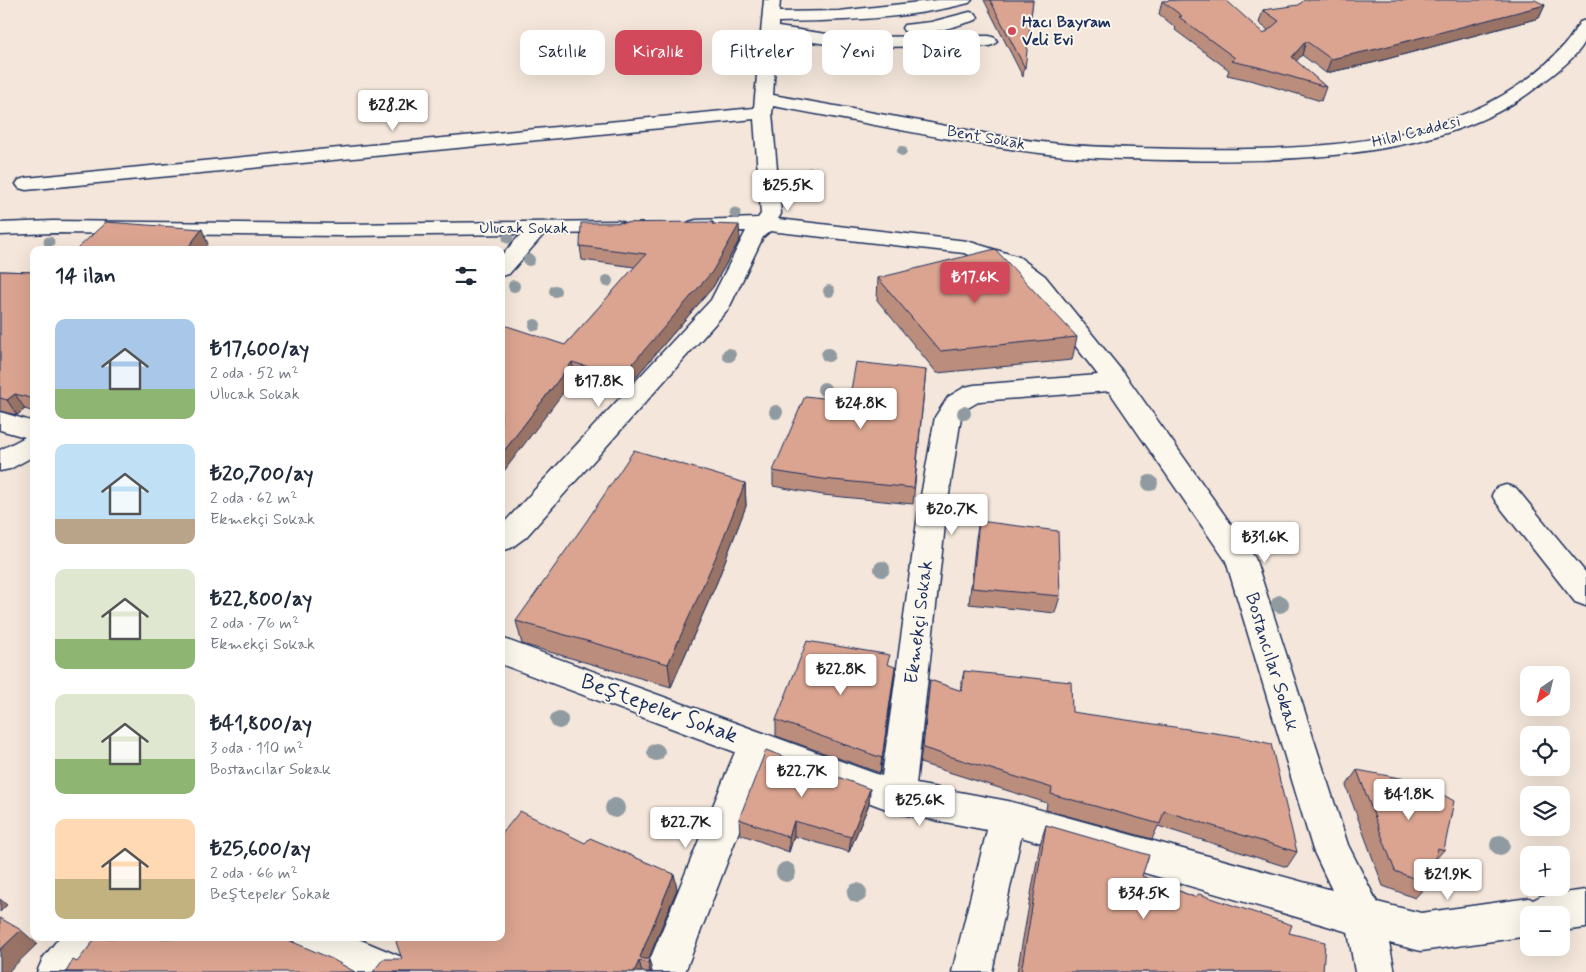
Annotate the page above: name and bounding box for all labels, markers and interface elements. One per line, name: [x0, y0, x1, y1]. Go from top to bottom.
place label: Hacı Bayram Veli Evi: [1022, 12, 1111, 51]
marker: Hacı Bayram Veli Evi: [1006, 25, 1018, 37]
chip: Satılık: [520, 30, 605, 75]
chip: Kiralık: [615, 30, 702, 75]
chip: Filtreler: [712, 30, 812, 75]
chip: Yeni: [822, 30, 893, 75]
chip: Daire: [903, 30, 980, 75]
pin: ₺28.2K: [352, 90, 434, 132]
text: ₺28.2K: [369, 95, 417, 116]
street label: Hilal Caddesi: [1370, 111, 1462, 153]
street label: Bent Sokak: [945, 121, 1027, 155]
pin: ₺25.5K: [747, 170, 829, 212]
text: ₺25.5K: [763, 175, 813, 196]
street label: Ulucak Sokak: [479, 218, 569, 239]
text: 14 ilan: [55, 262, 116, 290]
icon: filters: [452, 262, 480, 290]
pin: ₺17.6K: [934, 262, 1016, 304]
text: ₺17.6K: [951, 267, 999, 288]
text: ₺17,600/ay: [210, 335, 309, 363]
icon: home: [95, 339, 155, 399]
text: 2 oda · 52 m²: [210, 363, 299, 384]
pin: ₺17.8K: [558, 366, 640, 408]
text: ₺17.8K: [575, 371, 623, 392]
text: Ulucak Sokak: [210, 384, 300, 405]
pin: ₺24.8K: [820, 388, 902, 430]
text: ₺24.8K: [836, 393, 886, 414]
text: ₺20,700/ay: [210, 460, 313, 488]
icon: home: [95, 464, 155, 524]
text: 2 oda · 62 m²: [210, 488, 297, 509]
pin: ₺20.7K: [911, 494, 993, 536]
text: ₺20.7K: [927, 499, 977, 520]
text: Ekmekçi Sokak: [210, 509, 315, 530]
pin: ₺31.6K: [1224, 522, 1306, 564]
text: ₺31.6K: [1242, 527, 1288, 548]
street label: Ekmekçi Sokak: [899, 559, 939, 685]
text: ₺22,800/ay: [210, 585, 312, 613]
icon: home: [95, 589, 155, 649]
street label: Bostancılar Sokak: [1239, 590, 1305, 735]
text: 2 oda · 76 m²: [210, 613, 299, 634]
text: Ekmekçi Sokak: [210, 634, 315, 655]
pin: ₺22.8K: [800, 654, 882, 696]
text: ₺22.8K: [816, 659, 866, 680]
north arrow: [1520, 666, 1570, 716]
map controls: [1520, 666, 1570, 956]
street label: Beştepeler Sokak: [577, 668, 741, 750]
text: ₺41,800/ay: [210, 710, 312, 738]
icon: home: [95, 714, 155, 774]
button: locate: [1520, 726, 1570, 776]
text: 3 oda · 110 m²: [210, 738, 304, 759]
pin: ₺22.7K: [761, 756, 843, 798]
text: Bostancılar Sokak: [210, 759, 331, 780]
text: ₺22.7K: [777, 761, 827, 782]
pin: ₺41.8K: [1368, 778, 1450, 821]
pin: ₺25.6K: [879, 784, 961, 827]
text: ₺41.8K: [1385, 784, 1433, 805]
button: layers: [1520, 786, 1570, 836]
text: ₺25.6K: [896, 790, 944, 811]
pin: ₺22.7K: [645, 806, 727, 849]
text: ₺22.7K: [661, 812, 711, 833]
text: ₺25,600/ay: [210, 835, 311, 863]
icon: home: [95, 839, 155, 899]
button: +: [1520, 846, 1570, 896]
pin: ₺21.9K: [1407, 858, 1489, 901]
text: 2 oda · 66 m²: [210, 863, 298, 884]
text: ₺21.9K: [1425, 864, 1471, 885]
pin: ₺34.5K: [1103, 878, 1185, 920]
text: ₺34.5K: [1119, 883, 1169, 904]
text: Beştepeler Sokak: [210, 884, 330, 905]
button: −: [1520, 906, 1570, 956]

